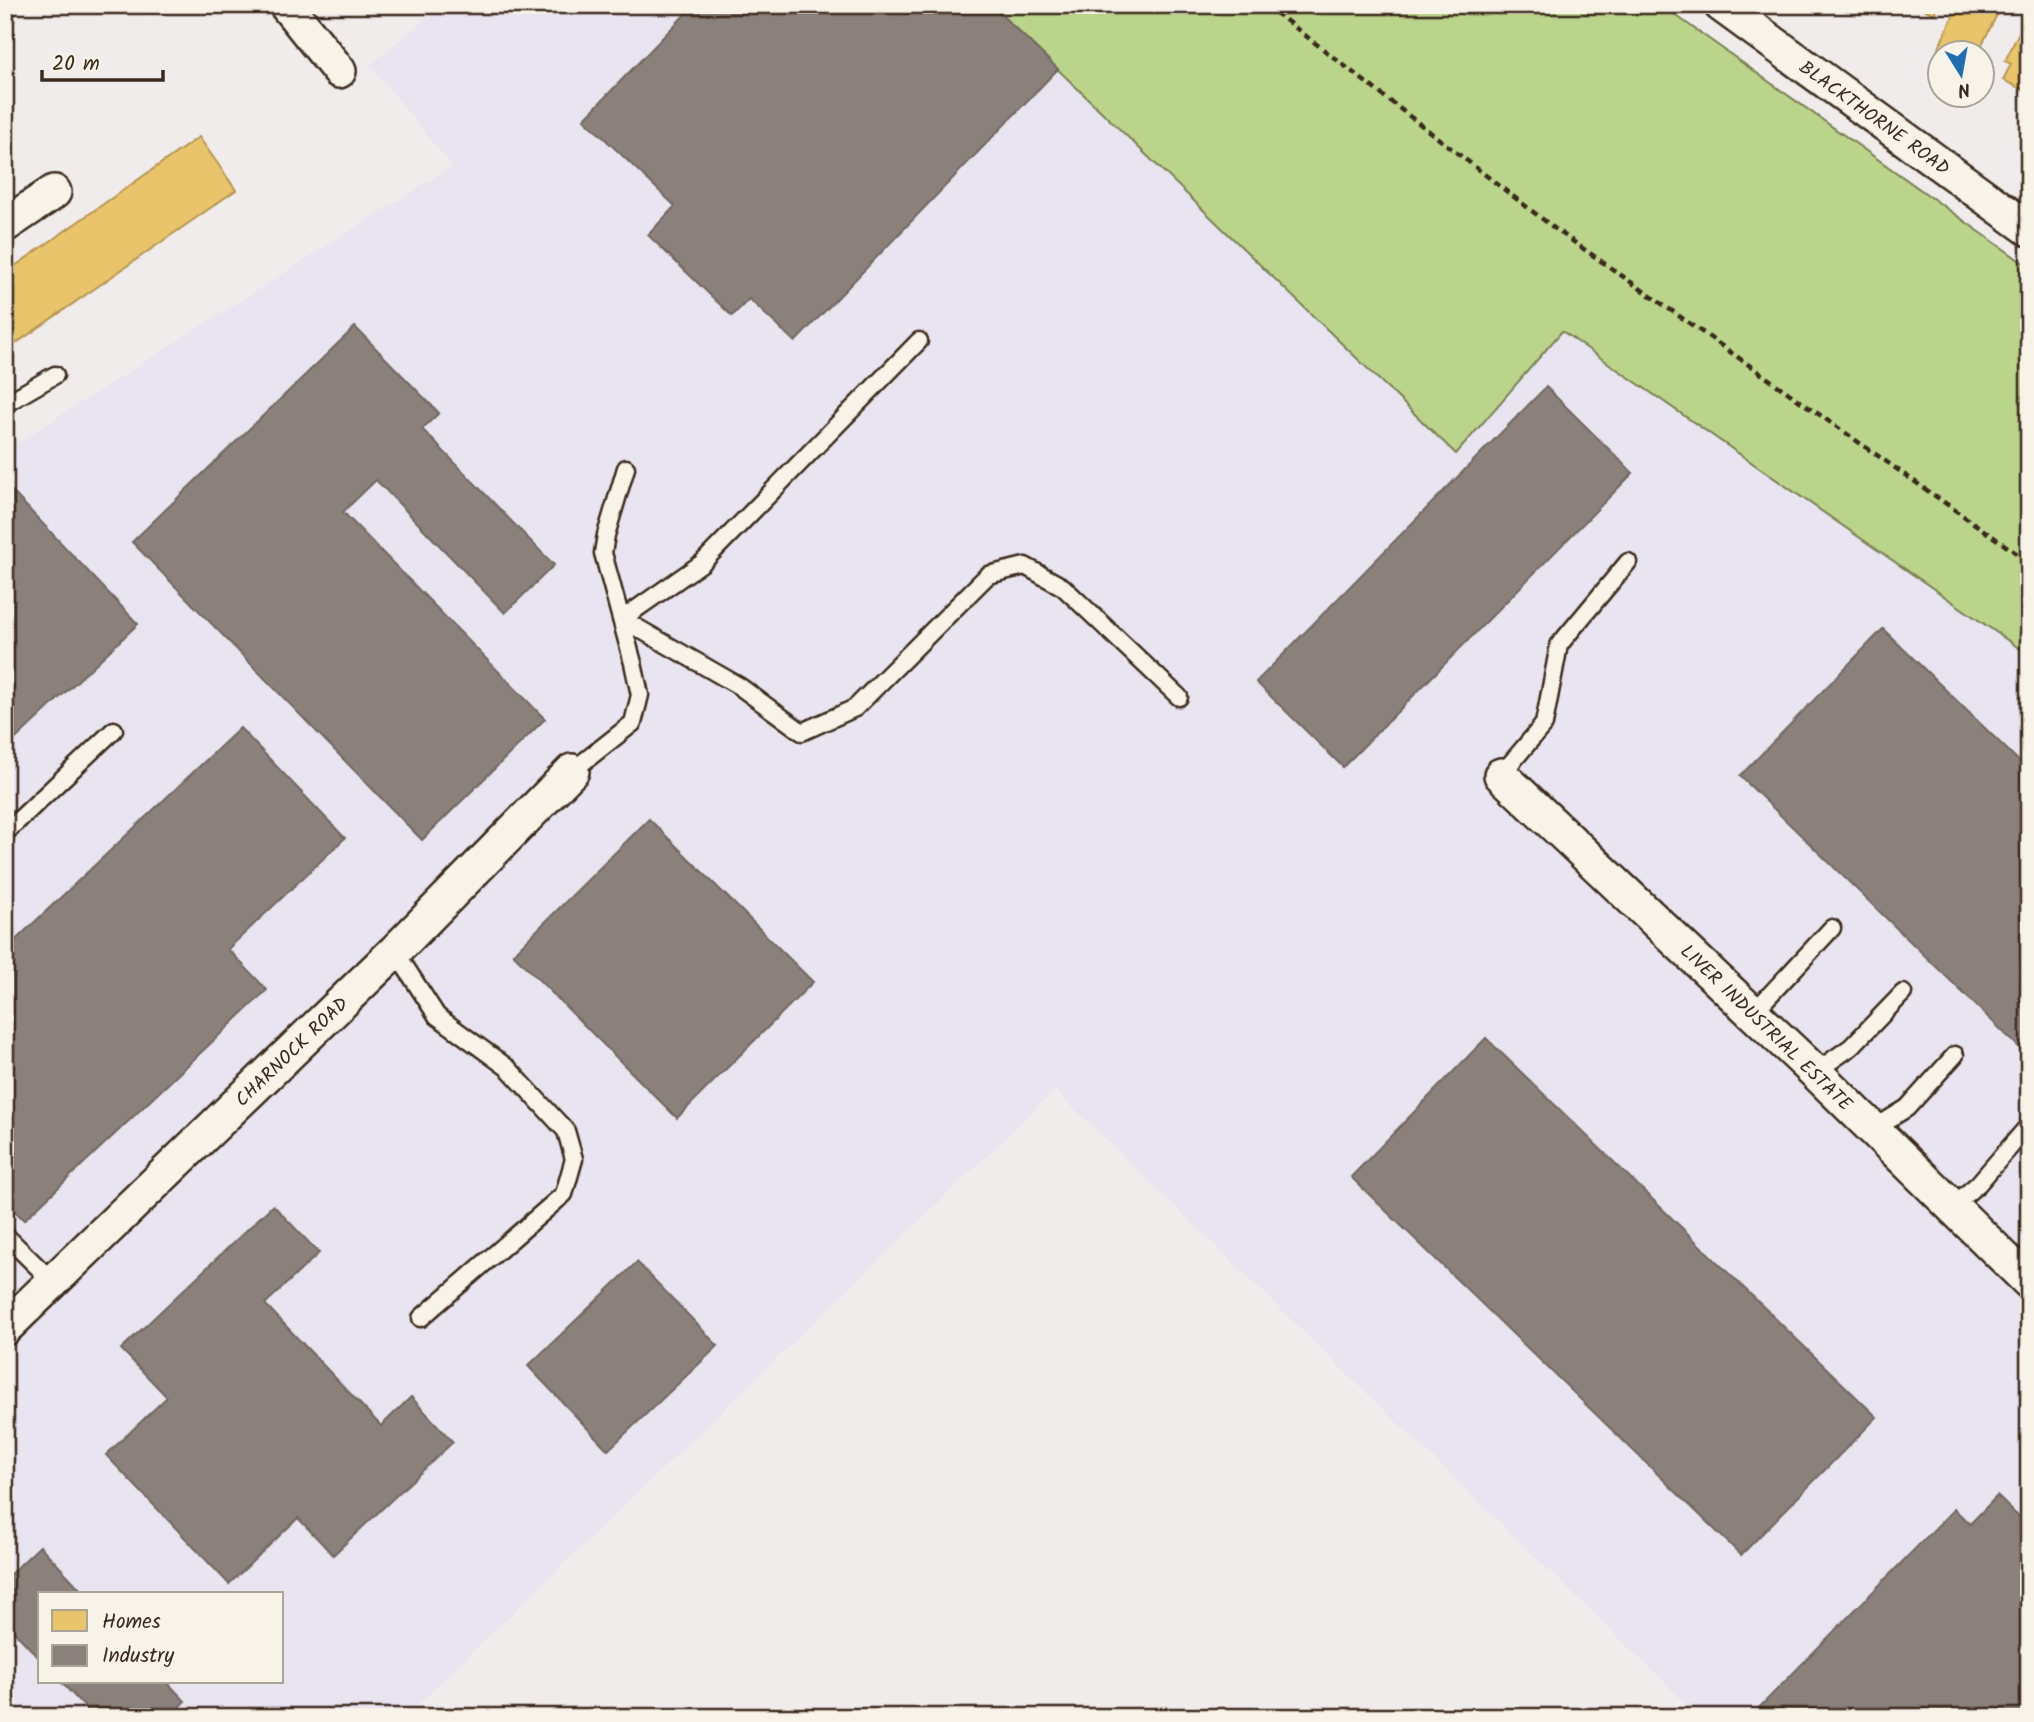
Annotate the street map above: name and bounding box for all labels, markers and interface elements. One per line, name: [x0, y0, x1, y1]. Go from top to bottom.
scale bar: [42, 38, 163, 82]
north arrow: [1926, 38, 1996, 108]
text: 20 m: [52, 48, 100, 81]
street label: BLACKTHORNE ROAD: [1792, 53, 1956, 184]
text: N: [1955, 73, 1973, 105]
street label: LIVER INDUSTRIAL ESTATE: [1673, 938, 1859, 1120]
street label: CHARNOCK ROAD: [229, 990, 356, 1115]
legend: [38, 1592, 284, 1684]
text: Homes: [102, 1606, 161, 1639]
text: Industry: [102, 1640, 174, 1673]

